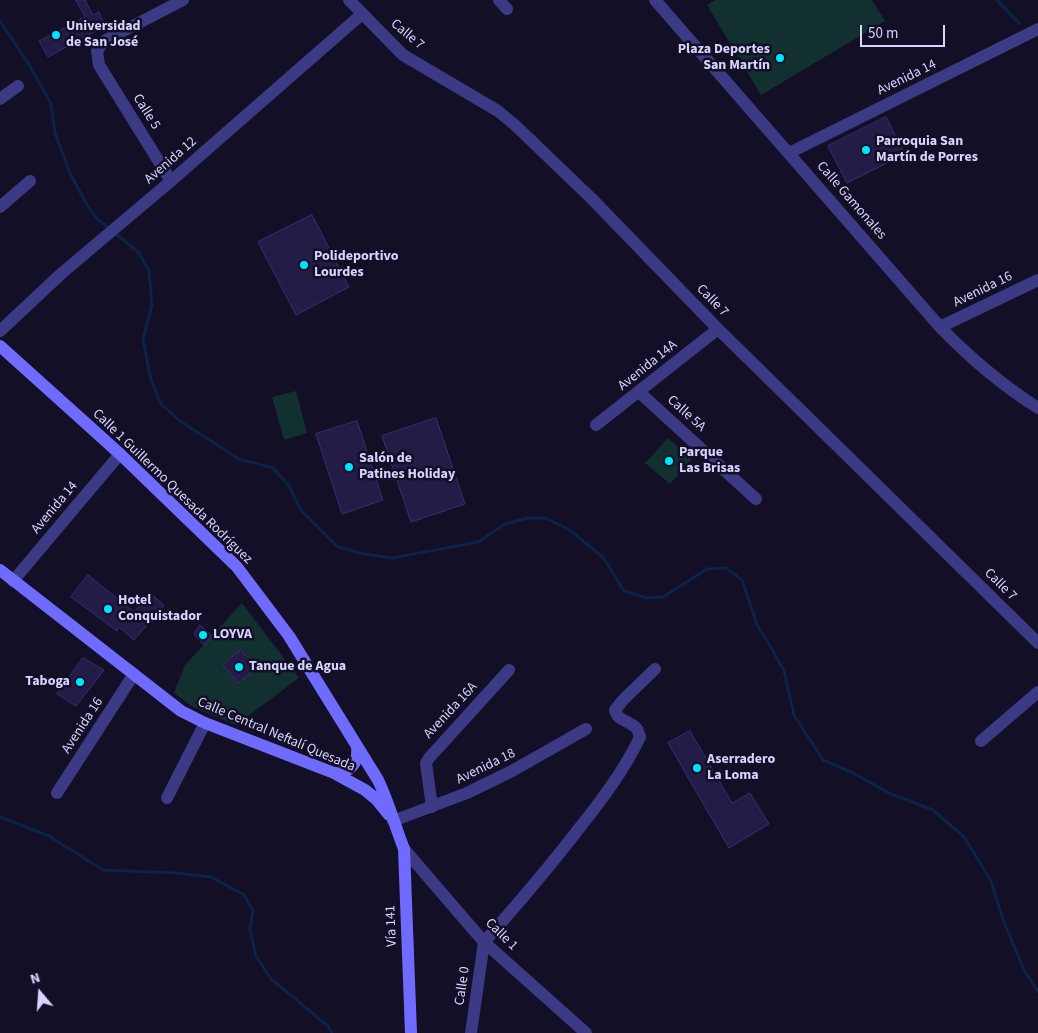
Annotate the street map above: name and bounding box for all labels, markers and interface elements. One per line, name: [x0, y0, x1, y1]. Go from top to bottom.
scale bar: [863, 15, 948, 47]
street label: Calle 7: [387, 16, 427, 54]
place label: Universidad de San José: [66, 19, 141, 52]
text: 50 m: [868, 23, 898, 44]
marker: Universidad de San José: [50, 29, 62, 41]
place label: Plaza Deportes San Martín: [678, 42, 770, 74]
marker: Plaza Deportes San Martín: [774, 52, 786, 64]
street label: Avenida 14: [875, 57, 939, 99]
street label: Calle 5: [129, 91, 163, 133]
street label: Avenida 12: [141, 134, 201, 188]
place label: Parroquia San Martín de Porres: [876, 134, 978, 166]
marker: Parroquia San Martín de Porres: [860, 144, 872, 156]
street label: Calle Gamonales: [813, 159, 889, 243]
place label: Polideportivo Lourdes: [314, 249, 399, 282]
marker: Polideportivo Lourdes: [298, 259, 310, 271]
street label: Avenida 16: [951, 269, 1015, 311]
street label: Calle 7: [692, 281, 732, 321]
street label: Avenida 14A: [615, 337, 681, 395]
street label: Calle 5A: [663, 392, 709, 436]
street label: Calle 1 Guillermo Quesada Rodríguez: [89, 406, 255, 568]
place label: Parque Las Brisas: [679, 445, 740, 478]
place label: Salón de Patines Holiday: [359, 451, 455, 484]
marker: Parque Las Brisas: [663, 455, 675, 467]
marker: Salón de Patines Holiday: [343, 461, 355, 473]
street label: Avenida 14: [28, 478, 82, 538]
street label: Calle 7: [980, 565, 1020, 605]
place label: Hotel Conquistador: [118, 593, 202, 626]
marker: Hotel Conquistador: [102, 603, 114, 615]
place label: LOYVA: [213, 627, 252, 643]
marker: LOYVA: [197, 629, 209, 641]
place label: Tanque de Agua: [249, 659, 346, 675]
marker: Tanque de Agua: [233, 661, 245, 673]
place label: Taboga: [25, 674, 70, 690]
marker: Taboga: [74, 676, 86, 688]
street label: Avenida 16A: [421, 679, 481, 743]
street label: Calle Central Neftalí Quesada: [195, 694, 357, 776]
street label: Avenida 16: [59, 695, 107, 757]
street label: Avenida 18: [454, 746, 518, 788]
place label: Aserradero La Loma: [707, 752, 775, 784]
marker: Aserradero La Loma: [691, 762, 703, 774]
street label: Vía 141: [383, 905, 401, 947]
street label: Calle 1: [481, 915, 521, 955]
street label: Calle 0: [452, 966, 474, 1006]
north arrow: [15, 968, 65, 1018]
text: N: [28, 968, 43, 990]

